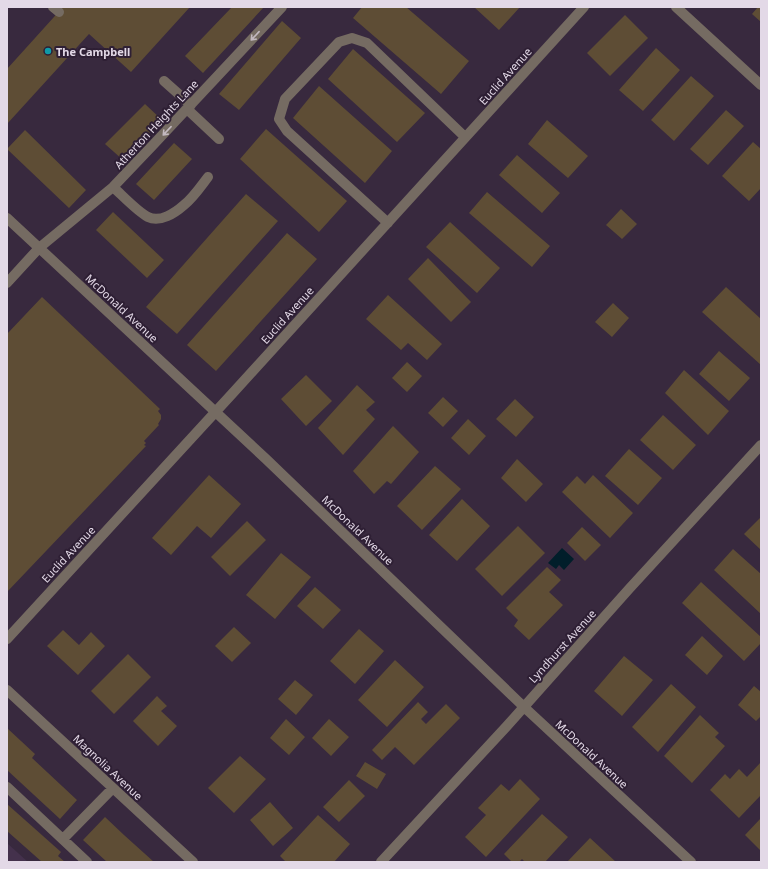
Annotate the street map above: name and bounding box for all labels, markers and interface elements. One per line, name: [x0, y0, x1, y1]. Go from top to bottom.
one-way arrow: [251, 30, 260, 40]
place label: The Campbell: [56, 44, 130, 59]
street label: Euclid Avenue: [475, 44, 535, 108]
marker: The Campbell: [43, 46, 53, 56]
street label: Atherton Heights Lane: [111, 76, 201, 172]
one-way arrow: [162, 126, 171, 136]
street label: McDonald Avenue: [83, 270, 161, 346]
street label: Euclid Avenue: [257, 283, 317, 347]
street label: McDonald Avenue: [319, 492, 397, 568]
street label: Euclid Avenue: [38, 523, 98, 585]
street label: Lyndhurst Avenue: [525, 606, 599, 686]
street label: McDonald Avenue: [553, 716, 631, 792]
street label: Magnolia Avenue: [70, 731, 146, 803]

